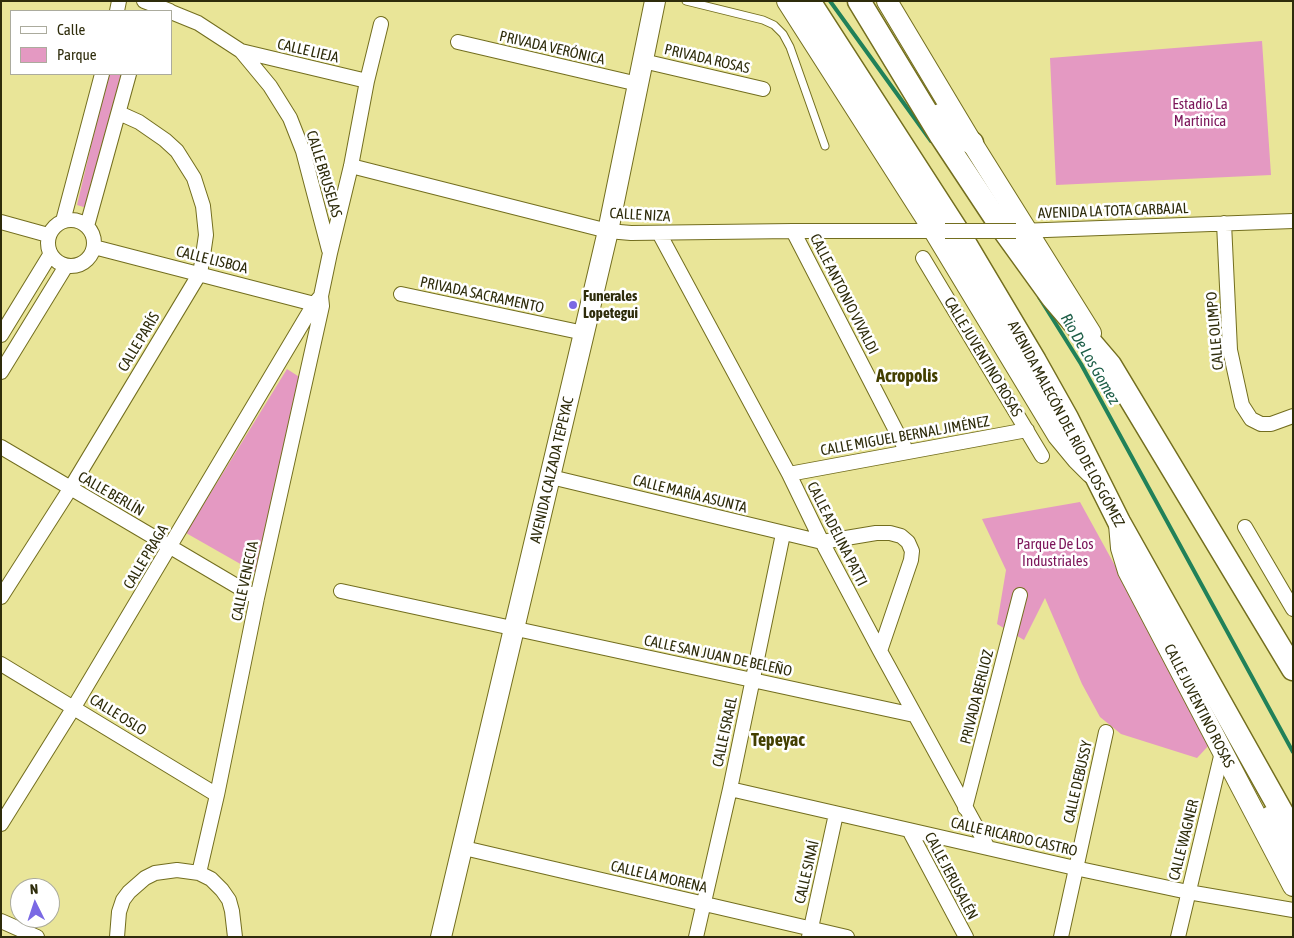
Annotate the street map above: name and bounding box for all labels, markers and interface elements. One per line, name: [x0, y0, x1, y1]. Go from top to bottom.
legend: [10, 10, 172, 75]
text: Calle: [57, 21, 85, 38]
street label: PRIVADA VERÓNICA: [498, 27, 606, 69]
street label: CALLE LIEJA: [276, 35, 340, 67]
street label: PRIVADA ROSAS: [663, 40, 751, 78]
text: Parque: [57, 46, 97, 63]
park label: Estadio La Martinica: [1172, 95, 1228, 130]
street label: CALLE BRUSELAS: [302, 128, 346, 220]
street label: AVENIDA LA TOTA CARBAJAL: [1037, 199, 1189, 223]
street label: CALLE NIZA: [609, 204, 671, 226]
street label: CALLE ANTONIO VIVALDI: [806, 231, 882, 357]
street label: CALLE LISBOA: [174, 242, 250, 278]
street label: PRIVADA SACRAMENTO: [418, 273, 546, 317]
place label: Funerales Lopetegui: [583, 287, 638, 322]
street label: CALLE OLIMPO: [1203, 291, 1227, 371]
street label: CALLE JUVENTINO ROSAS: [940, 294, 1026, 420]
marker: Funerales Lopetegui: [567, 299, 579, 311]
street label: CALLE PARÍS: [114, 309, 164, 375]
water label: Rio De Los Gomez: [1056, 310, 1124, 408]
street label: AVENIDA MALECÓN DEL RÍO DE LOS GÓMEZ: [1004, 318, 1128, 530]
district label: Acropolis: [876, 365, 938, 387]
street label: AVENIDA CALZADA TEPEYAC: [526, 395, 578, 545]
street label: CALLE MIGUEL BERNAL JIMÉNEZ: [819, 412, 991, 460]
street label: CALLE BERLÍN: [75, 468, 147, 520]
street label: CALLE MARÍA ASUNTA: [631, 471, 749, 517]
street label: CALLE ADELINA PATTI: [803, 479, 871, 589]
street label: CALLE PRAGA: [120, 522, 172, 592]
park label: Parque De Los Industriales: [1016, 535, 1094, 570]
street label: CALLE VENECIA: [228, 539, 262, 623]
street label: CALLE SAN JUAN DE BELEÑO: [642, 632, 794, 680]
street label: CALLE JUVENTINO ROSAS: [1160, 641, 1238, 771]
street label: PRIVADA BERLIOZ: [957, 648, 997, 746]
street label: CALLE OSLO: [86, 691, 150, 739]
street label: CALLE ISRAEL: [709, 695, 741, 769]
district label: Tepeyac: [751, 729, 805, 751]
street label: CALLE DEBUSSY: [1060, 739, 1096, 825]
street label: CALLE WAGNER: [1165, 798, 1203, 882]
street label: CALLE RICARDO CASTRO: [949, 814, 1079, 860]
street label: CALLE JERUSALÉN: [920, 829, 982, 923]
street label: CALLE SINAÍ: [791, 839, 823, 905]
street label: CALLE LA MORENA: [609, 857, 709, 897]
north arrow: [10, 878, 60, 928]
text: N: [29, 881, 39, 897]

